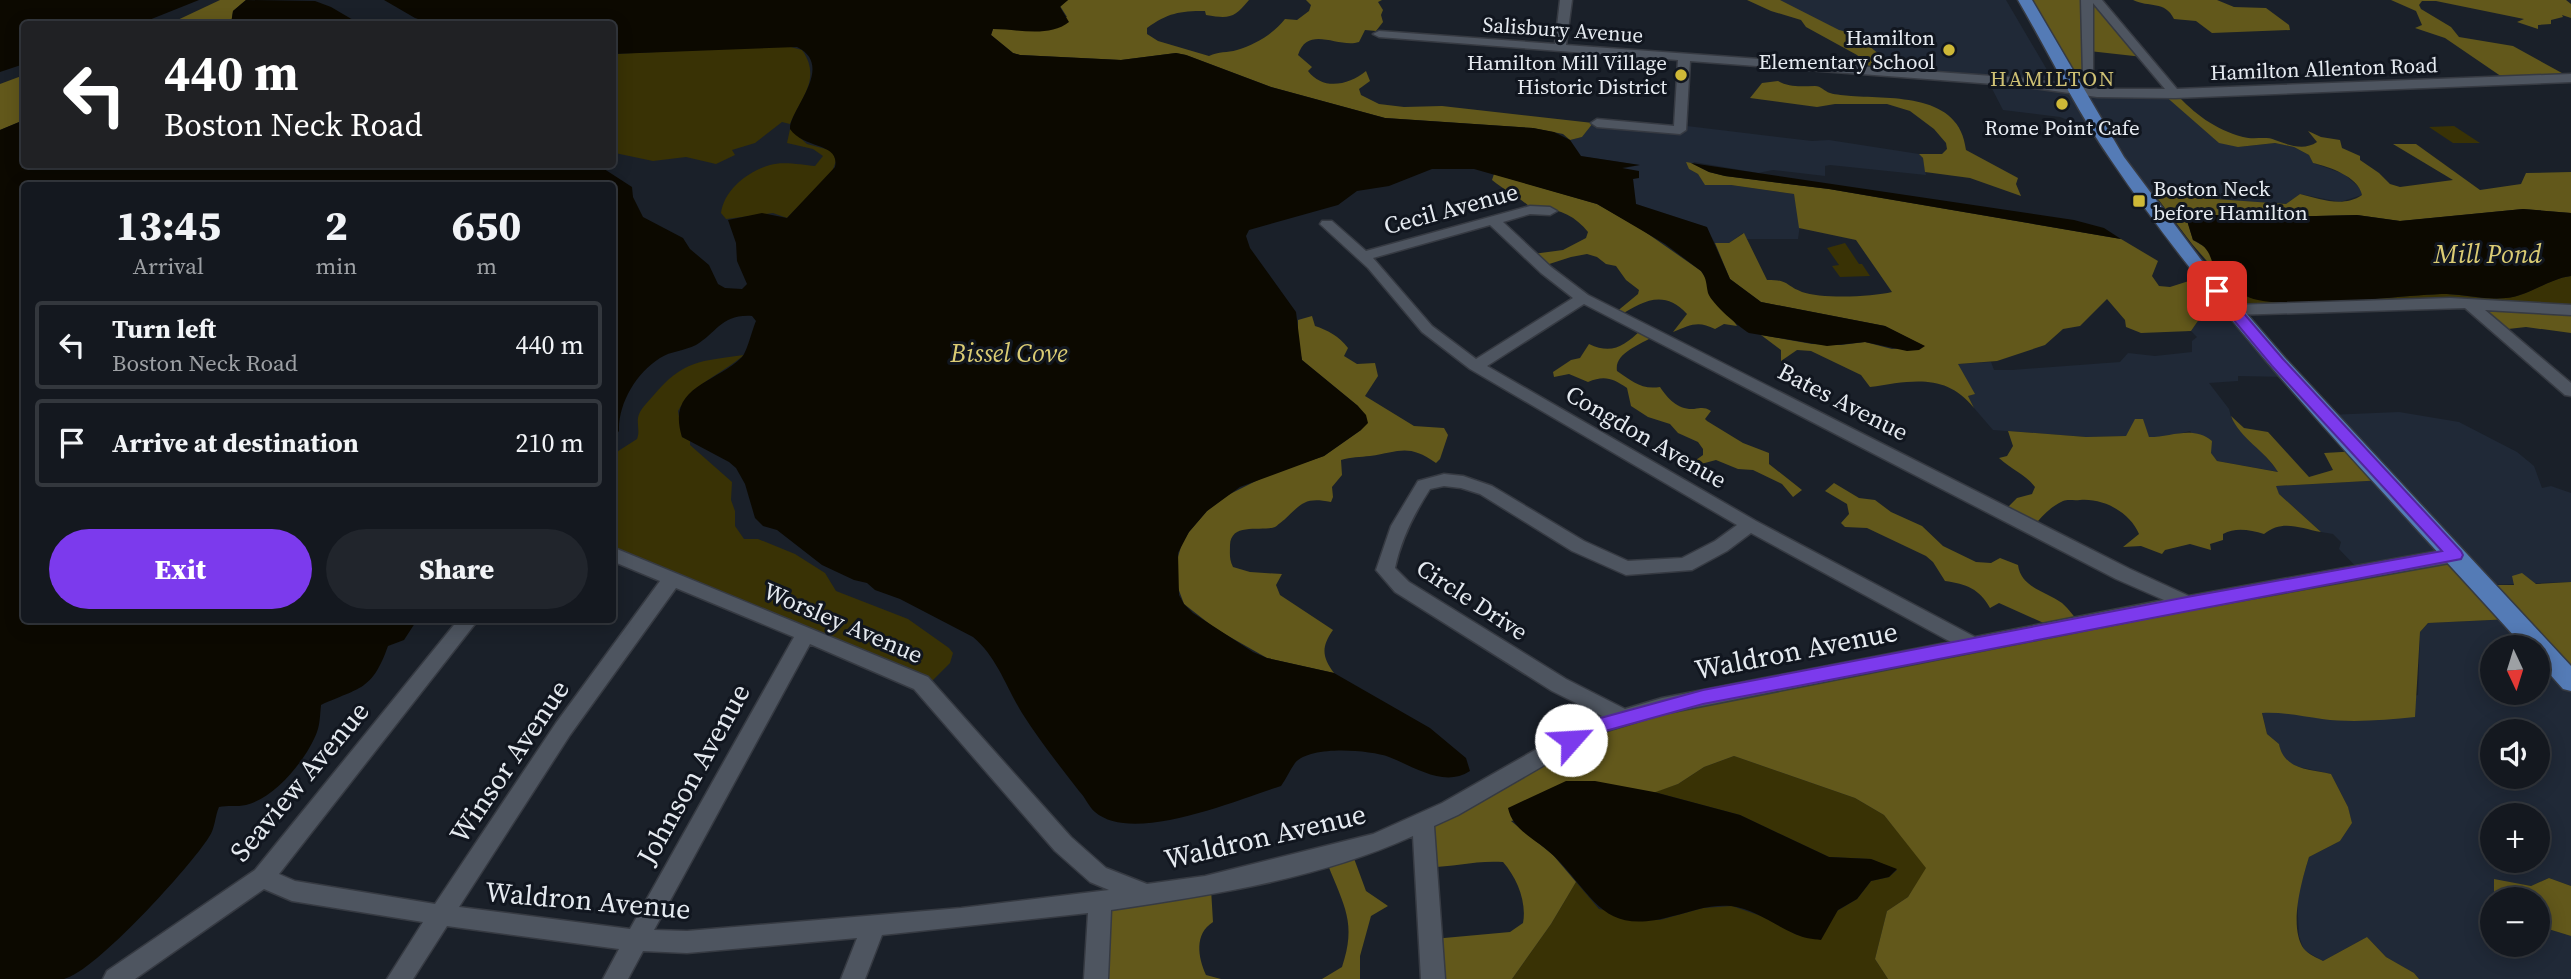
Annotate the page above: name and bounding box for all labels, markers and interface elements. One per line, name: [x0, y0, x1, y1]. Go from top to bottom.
street label: Salisbury Avenue: [1482, 9, 1644, 50]
place label: Hamilton Elementary School: [1758, 23, 1935, 76]
text: 440 m: [164, 39, 299, 106]
marker: Hamilton Elementary School: [1941, 42, 1957, 58]
place label: Hamilton Mill Village Historic District: [1467, 48, 1667, 101]
icon: left: [49, 49, 140, 140]
street label: Hamilton Allenton Road: [2210, 50, 2438, 87]
district label: HAMILTON: [1990, 64, 2116, 93]
marker: Hamilton Mill Village Historic District: [1673, 67, 1689, 83]
marker: Rome Point Cafe: [2054, 96, 2070, 112]
text: Boston Neck Road: [164, 103, 423, 147]
place label: Rome Point Cafe: [1984, 113, 2140, 142]
place label: Boston Neck before Hamilton: [2153, 174, 2308, 227]
street label: Cecil Avenue: [1380, 175, 1522, 242]
marker: Boston Neck before Hamilton: [2131, 193, 2147, 209]
text: 13:45: [116, 196, 221, 254]
text: 2: [325, 196, 348, 254]
text: 650: [452, 196, 521, 254]
water label: Mill Pond: [2433, 236, 2542, 272]
text: Arrival: [133, 250, 204, 282]
text: min: [316, 250, 357, 282]
text: m: [476, 250, 497, 282]
pin: [2187, 261, 2247, 321]
icon: arrive: [2198, 272, 2236, 310]
text: Turn left: [112, 311, 216, 347]
icon: left: [53, 326, 91, 364]
text: 440 m: [516, 327, 584, 363]
water label: Bissel Cove: [949, 335, 1068, 371]
text: Boston Neck Road: [112, 347, 298, 379]
street label: Bates Avenue: [1772, 355, 1914, 449]
street label: Congdon Avenue: [1560, 377, 1733, 496]
icon: arrive: [53, 424, 91, 462]
text: Arrive at destination: [112, 425, 359, 461]
text: 210 m: [516, 425, 584, 461]
button: Exit: [49, 529, 312, 609]
button: Share: [326, 529, 588, 609]
street label: Circle Drive: [1410, 551, 1534, 648]
street label: Worsley Avenue: [758, 574, 928, 671]
street label: Waldron Avenue: [1691, 612, 1901, 688]
north arrow: [2480, 635, 2550, 705]
map controls: [2480, 635, 2550, 957]
street label: Winsor Avenue: [440, 672, 578, 850]
street label: Johnson Avenue: [627, 677, 759, 872]
street label: Seaview Avenue: [221, 693, 377, 869]
position arrow: [1534, 703, 1608, 777]
button: sound: [2480, 719, 2550, 789]
street label: Waldron Avenue: [1160, 794, 1370, 878]
button: +: [2480, 803, 2550, 873]
street label: Waldron Avenue: [484, 872, 692, 928]
button: −: [2480, 887, 2550, 957]

